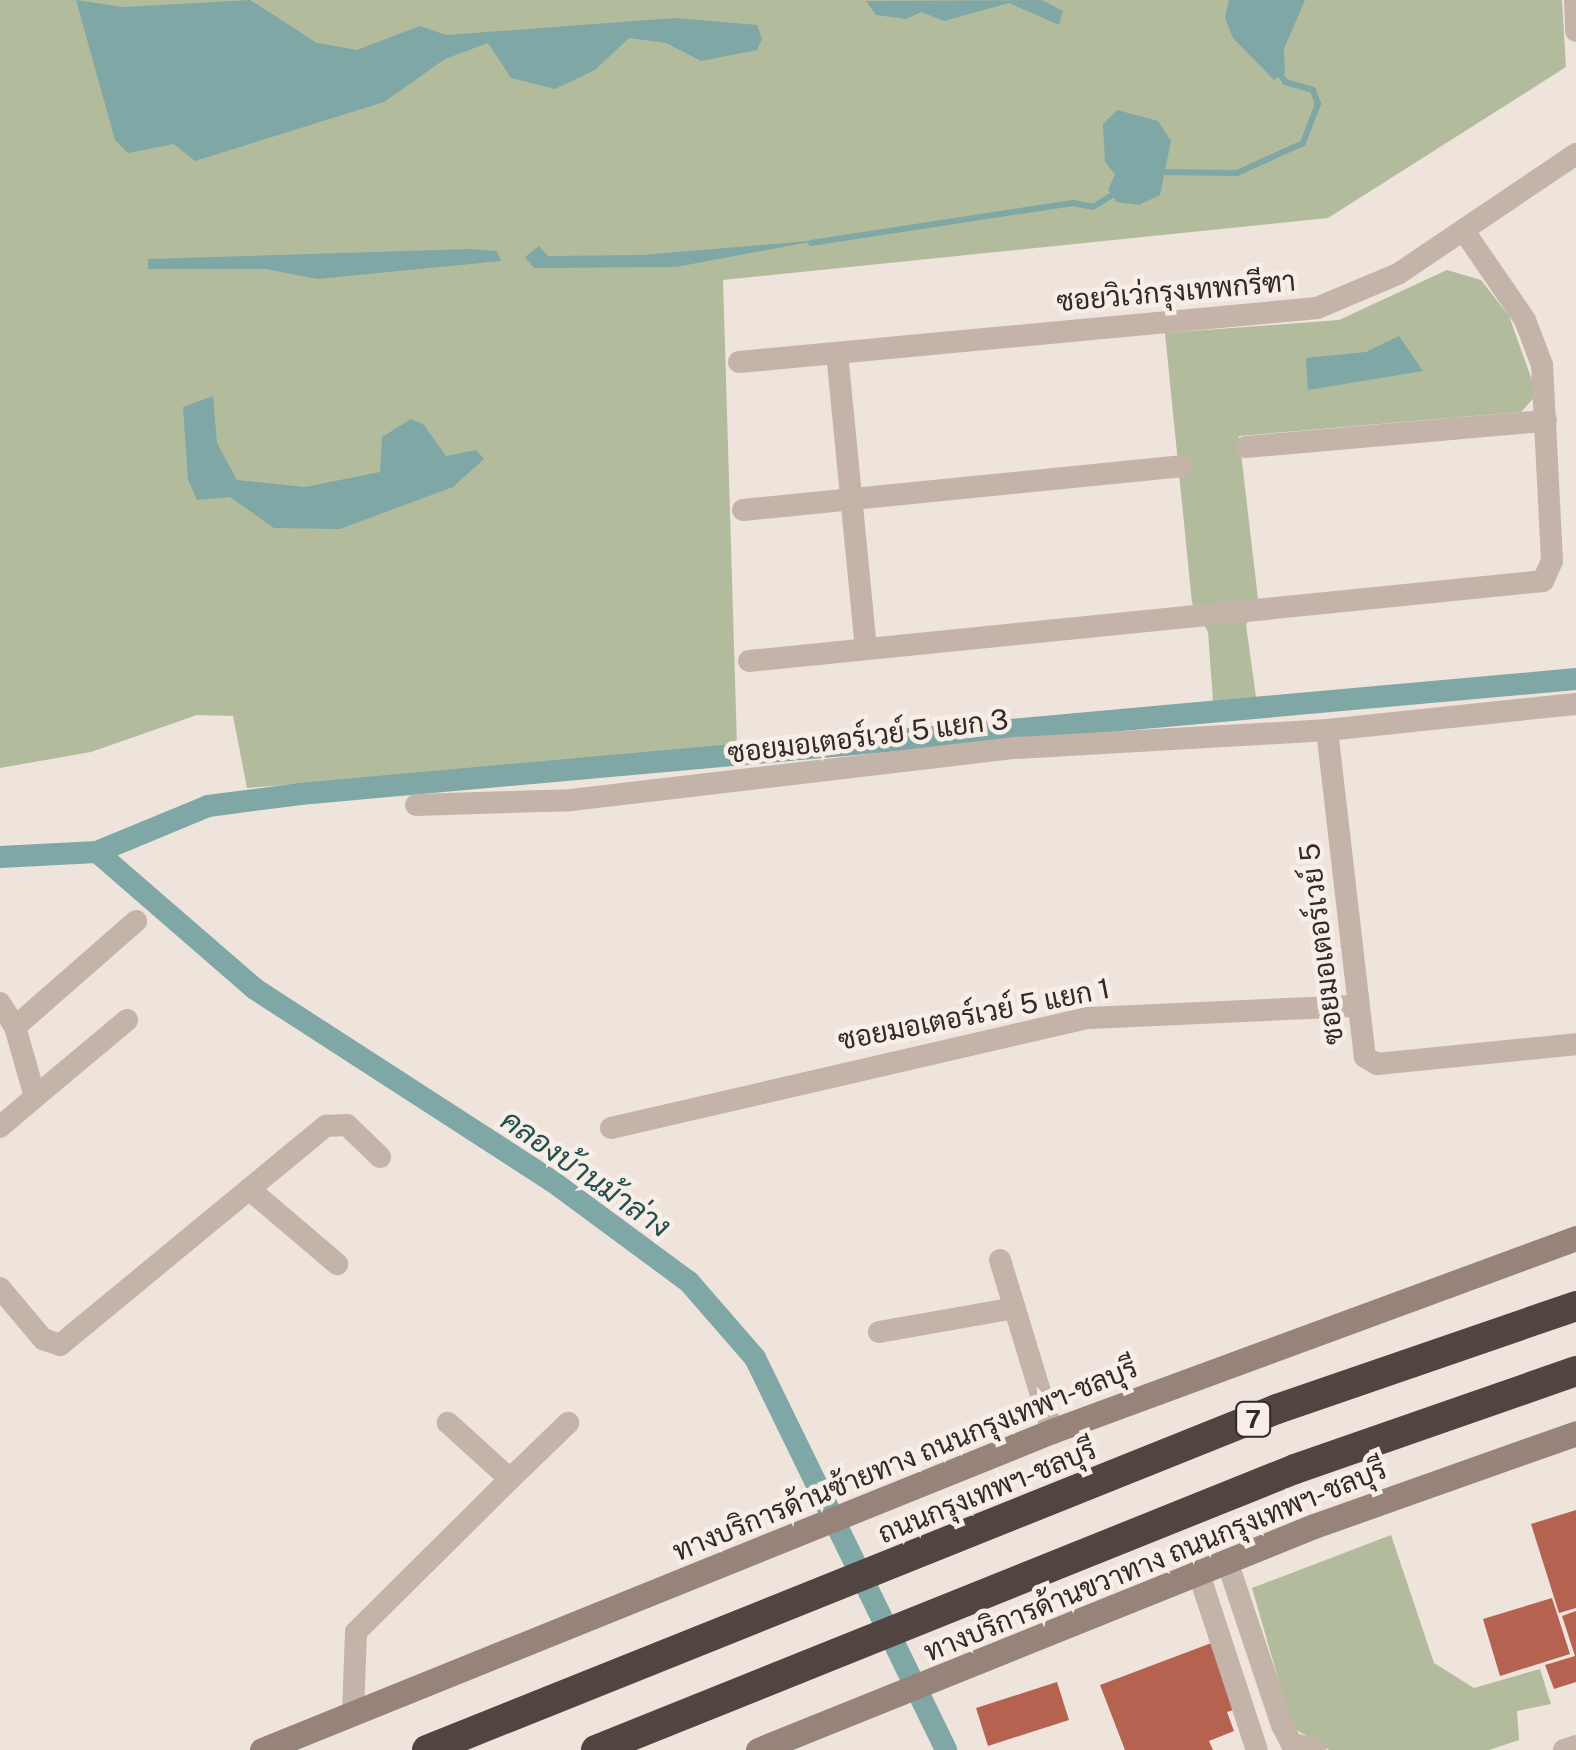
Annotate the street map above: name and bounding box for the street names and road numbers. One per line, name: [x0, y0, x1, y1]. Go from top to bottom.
street label: ซอยวิเว่กรุงเทพกรีฑา: [1055, 264, 1297, 318]
street label: ซอยมอเตอร์เวย์ 5 แยก 3: [726, 702, 1010, 770]
street label: ซอยมอเตอร์เวย์ 5: [1292, 841, 1350, 1047]
street label: ซอยมอเตอร์เวย์ 5 แยก 1: [835, 971, 1113, 1057]
street label: ทางบริการด้านซ้ายทาง ถนนกรุงเทพฯ-ชลบุรี: [668, 1350, 1142, 1568]
road number: 7: [1233, 1399, 1273, 1439]
street label: ถนนกรุงเทพฯ-ชลบุรี: [873, 1432, 1101, 1550]
street label: ทางบริการด้านขวาทาง ถนนกรุงเทพฯ-ชลบุรี: [919, 1452, 1391, 1668]

